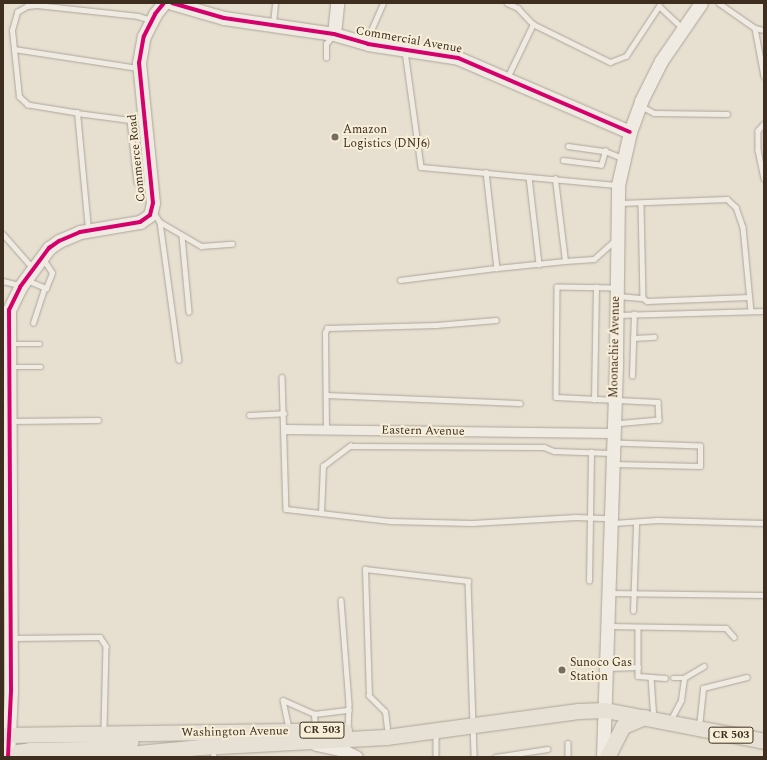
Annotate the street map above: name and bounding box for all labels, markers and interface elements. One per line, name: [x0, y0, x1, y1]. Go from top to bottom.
street label: Commercial Avenue: [355, 24, 463, 56]
street label: Commerce Road: [125, 113, 149, 203]
place label: Amazon Logistics (DNJ6): [343, 123, 430, 151]
marker: Amazon Logistics (DNJ6): [330, 132, 340, 142]
street label: Moonachie Avenue: [607, 296, 623, 398]
street label: Eastern Avenue: [381, 423, 465, 439]
place label: Sunoco Gas Station: [570, 656, 632, 684]
marker: Sunoco Gas Station: [557, 665, 567, 675]
road number: CR 503: [299, 721, 345, 739]
street label: Washington Avenue: [181, 724, 289, 740]
road number: CR 503: [708, 726, 754, 744]

